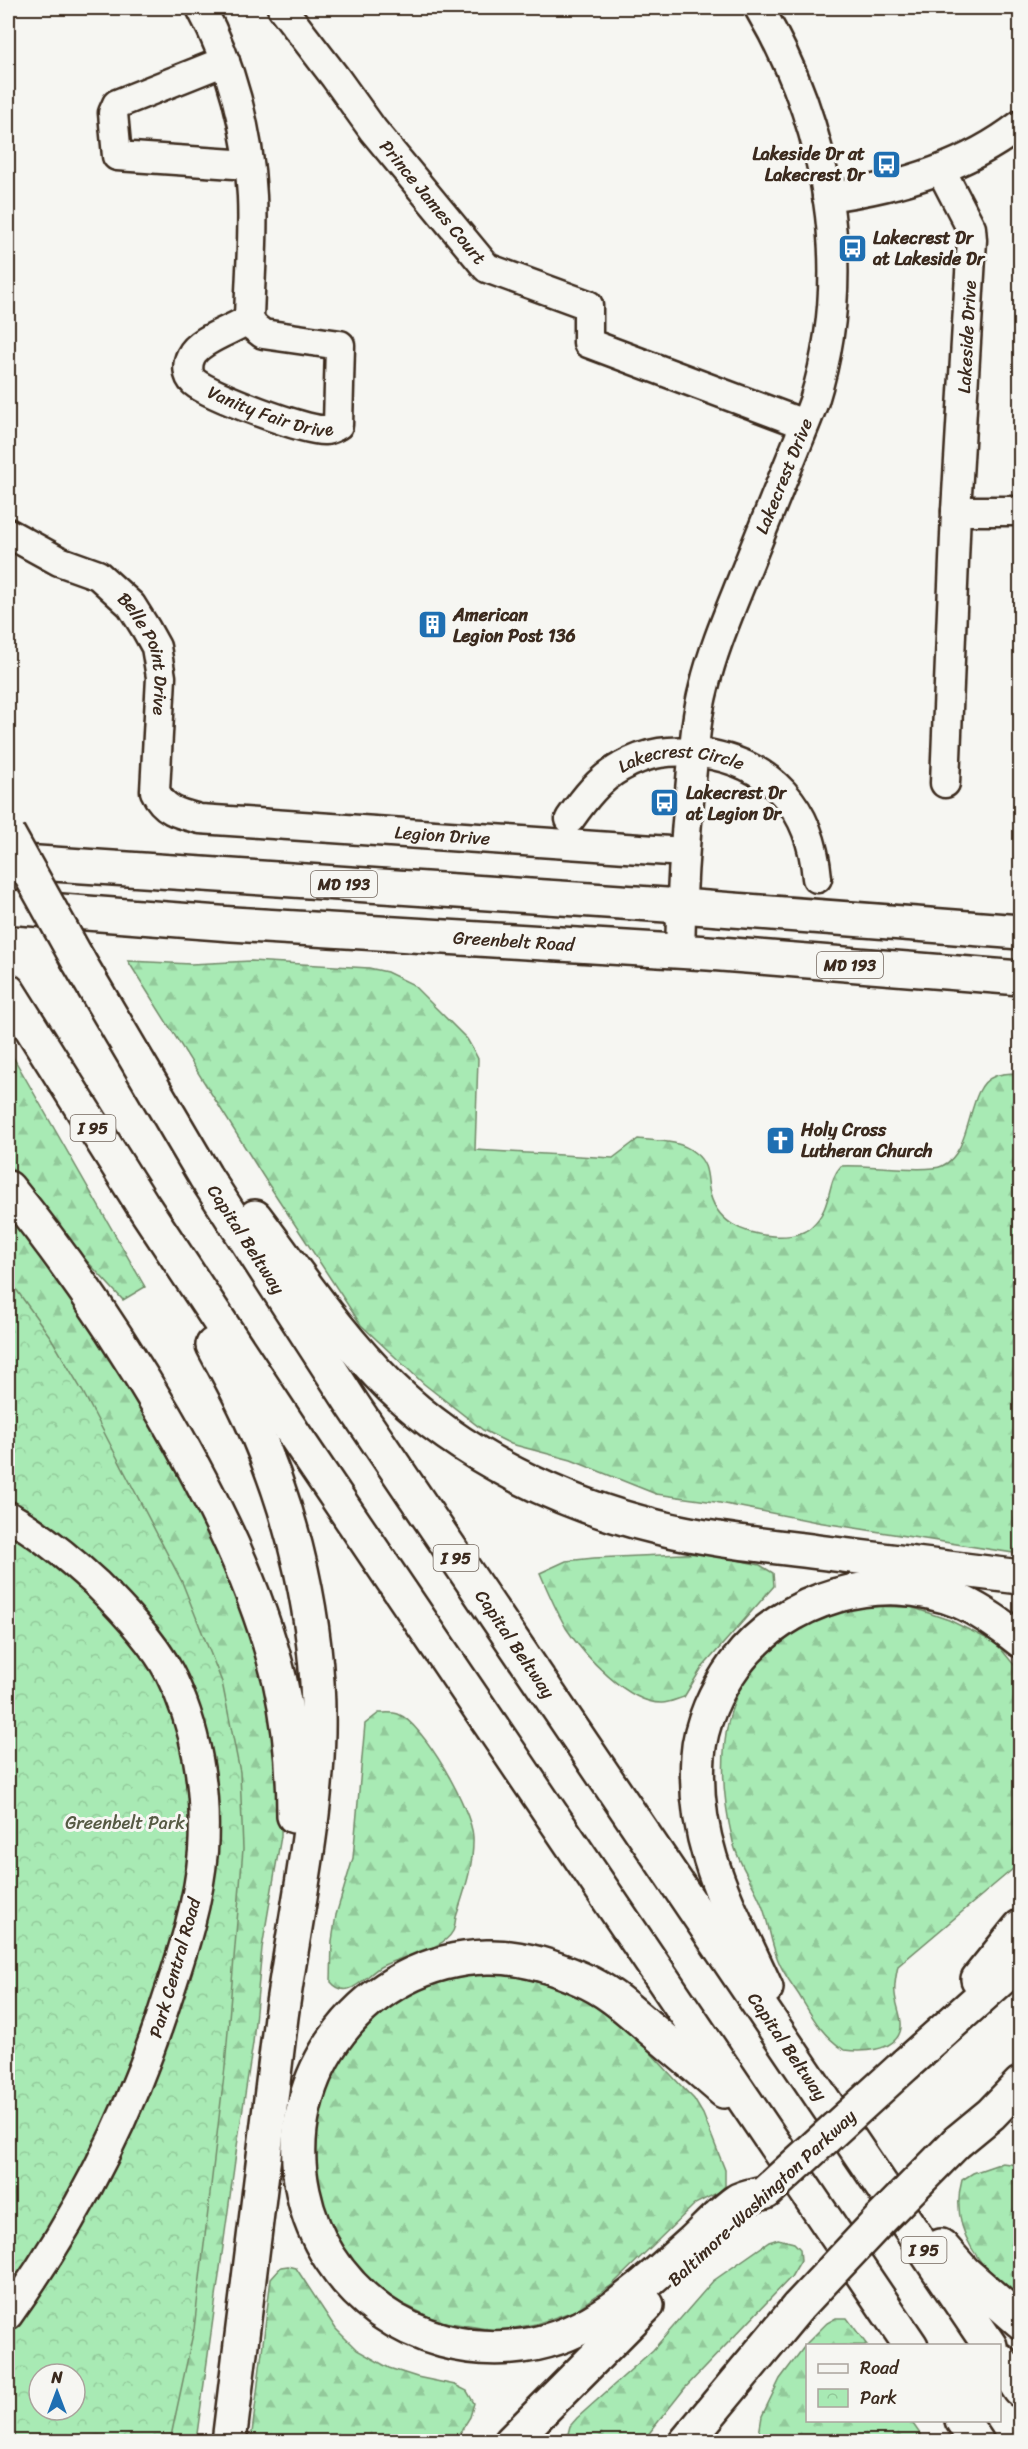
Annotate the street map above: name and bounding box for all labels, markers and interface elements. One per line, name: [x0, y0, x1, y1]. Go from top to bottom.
street label: Prince James Court: [371, 132, 494, 272]
place label: Lakeside Dr at Lakecrest Dr: [752, 138, 867, 191]
bus stop icon: Lakeside Dr at Lakecrest Dr: [870, 148, 902, 180]
place label: Lakecrest Dr at Lakeside Dr: [872, 222, 986, 275]
bus stop icon: Lakecrest Dr at Lakeside Dr: [836, 232, 868, 264]
street label: Lakeside Drive: [948, 279, 986, 394]
street label: Vanity Fair Drive: [202, 376, 338, 446]
street label: Lakecrest Drive: [746, 413, 822, 539]
street label: Belle Point Drive: [110, 584, 177, 717]
place label: American Legion Post 136: [452, 599, 576, 652]
building icon: American Legion Post 136: [416, 609, 448, 641]
street label: Lakecrest Circle: [611, 735, 750, 782]
place label: Lakecrest Dr at Legion Dr: [685, 777, 788, 830]
bus stop icon: Lakecrest Dr at Legion Dr: [649, 787, 681, 819]
street label: Legion Drive: [394, 816, 491, 855]
road number: MD 193: [311, 871, 377, 897]
street label: Greenbelt Road: [452, 922, 577, 961]
road number: MD 193: [817, 952, 883, 978]
place label: Holy Cross Lutheran Church: [800, 1114, 933, 1167]
road number: I 95: [70, 1115, 116, 1141]
church icon: Holy Cross Lutheran Church: [764, 1124, 796, 1156]
street label: Capital Beltway: [198, 1178, 294, 1301]
road number: I 95: [434, 1545, 478, 1571]
street label: Capital Beltway: [466, 1583, 564, 1706]
park label: Greenbelt Park: [65, 1807, 185, 1839]
street label: Park Central Road: [140, 1893, 211, 2042]
street label: Capital Beltway: [739, 1985, 836, 2108]
street label: Baltimore-Washington Parkway: [660, 2101, 864, 2295]
road number: I 95: [902, 2237, 946, 2263]
legend: [806, 2344, 1001, 2422]
text: Road: [860, 2352, 900, 2384]
north arrow: [27, 2362, 87, 2422]
text: N: [50, 2363, 63, 2392]
text: Park: [860, 2382, 897, 2414]

